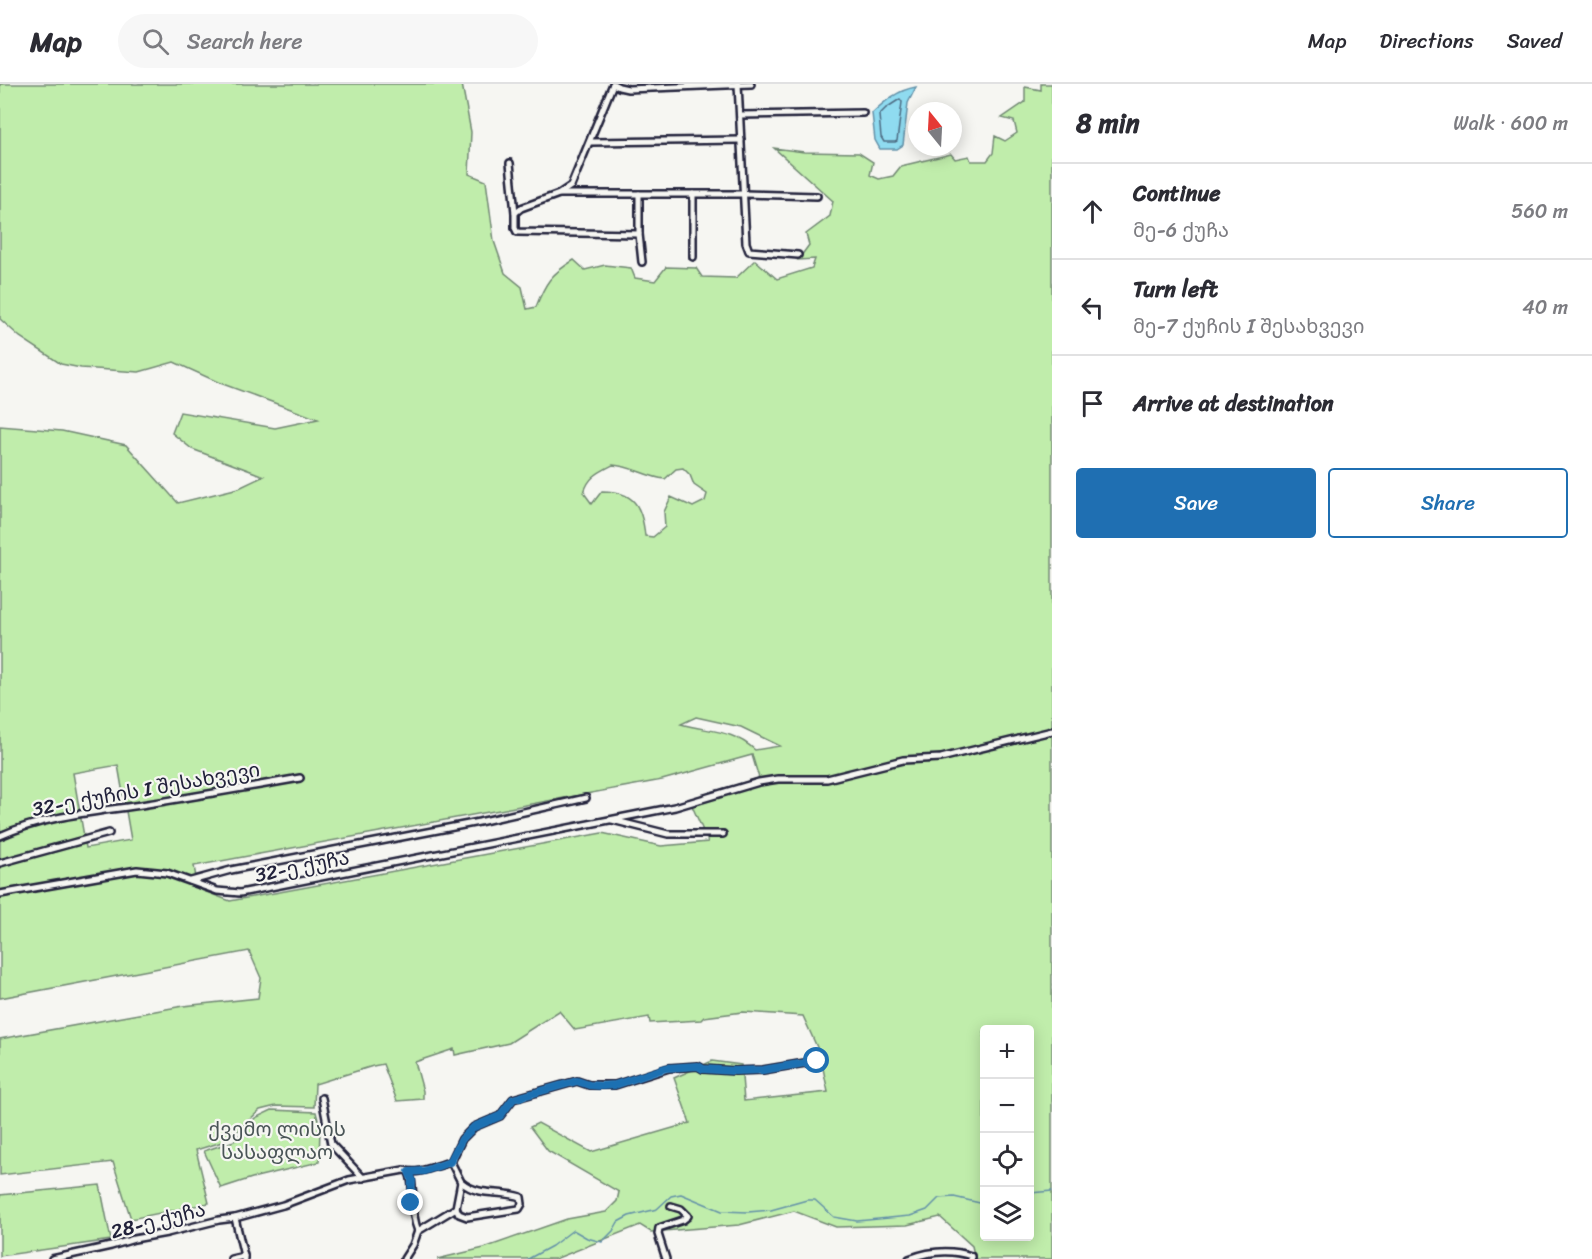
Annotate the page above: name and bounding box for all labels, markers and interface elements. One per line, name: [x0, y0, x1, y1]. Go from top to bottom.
search box: [118, 14, 538, 68]
text: Map: [30, 17, 82, 66]
text: Search here: [187, 22, 303, 61]
text: Map: [1308, 22, 1346, 60]
text: Directions: [1379, 22, 1474, 60]
text: Saved: [1507, 22, 1562, 60]
icon: search: [139, 25, 172, 58]
text: 8 min: [1076, 100, 1140, 146]
north arrow: [908, 102, 962, 156]
text: Walk · 600 m: [1453, 106, 1568, 141]
text: Continue: [1133, 174, 1221, 213]
text: 560 m: [1511, 194, 1568, 229]
icon: ahead: [1076, 195, 1109, 228]
text: მე-6 ქუჩა: [1133, 213, 1229, 248]
text: Turn left: [1133, 270, 1218, 309]
text: 40 m: [1522, 290, 1568, 325]
icon: left: [1076, 291, 1109, 324]
text: მე-7 ქუჩის I შესახვევი: [1133, 309, 1365, 344]
text: Arrive at destination: [1133, 384, 1334, 423]
icon: arrive: [1076, 387, 1109, 420]
button: Save: [1076, 468, 1316, 538]
button: Share: [1328, 468, 1568, 538]
street label: 32-ე ქუჩის I შესახვევი: [29, 752, 263, 827]
street label: 32-ე ქუჩა: [252, 840, 352, 893]
map controls: [980, 1025, 1034, 1241]
button: +: [980, 1025, 1034, 1079]
route start: [803, 1047, 829, 1073]
button: −: [980, 1079, 1034, 1133]
park label: ქვემო ლისის სასაფლაო: [208, 1112, 346, 1170]
button: locate: [980, 1133, 1034, 1187]
button: layers: [980, 1187, 1034, 1241]
route end: [397, 1189, 423, 1215]
street label: 28-ე ქუჩა: [107, 1192, 209, 1249]

